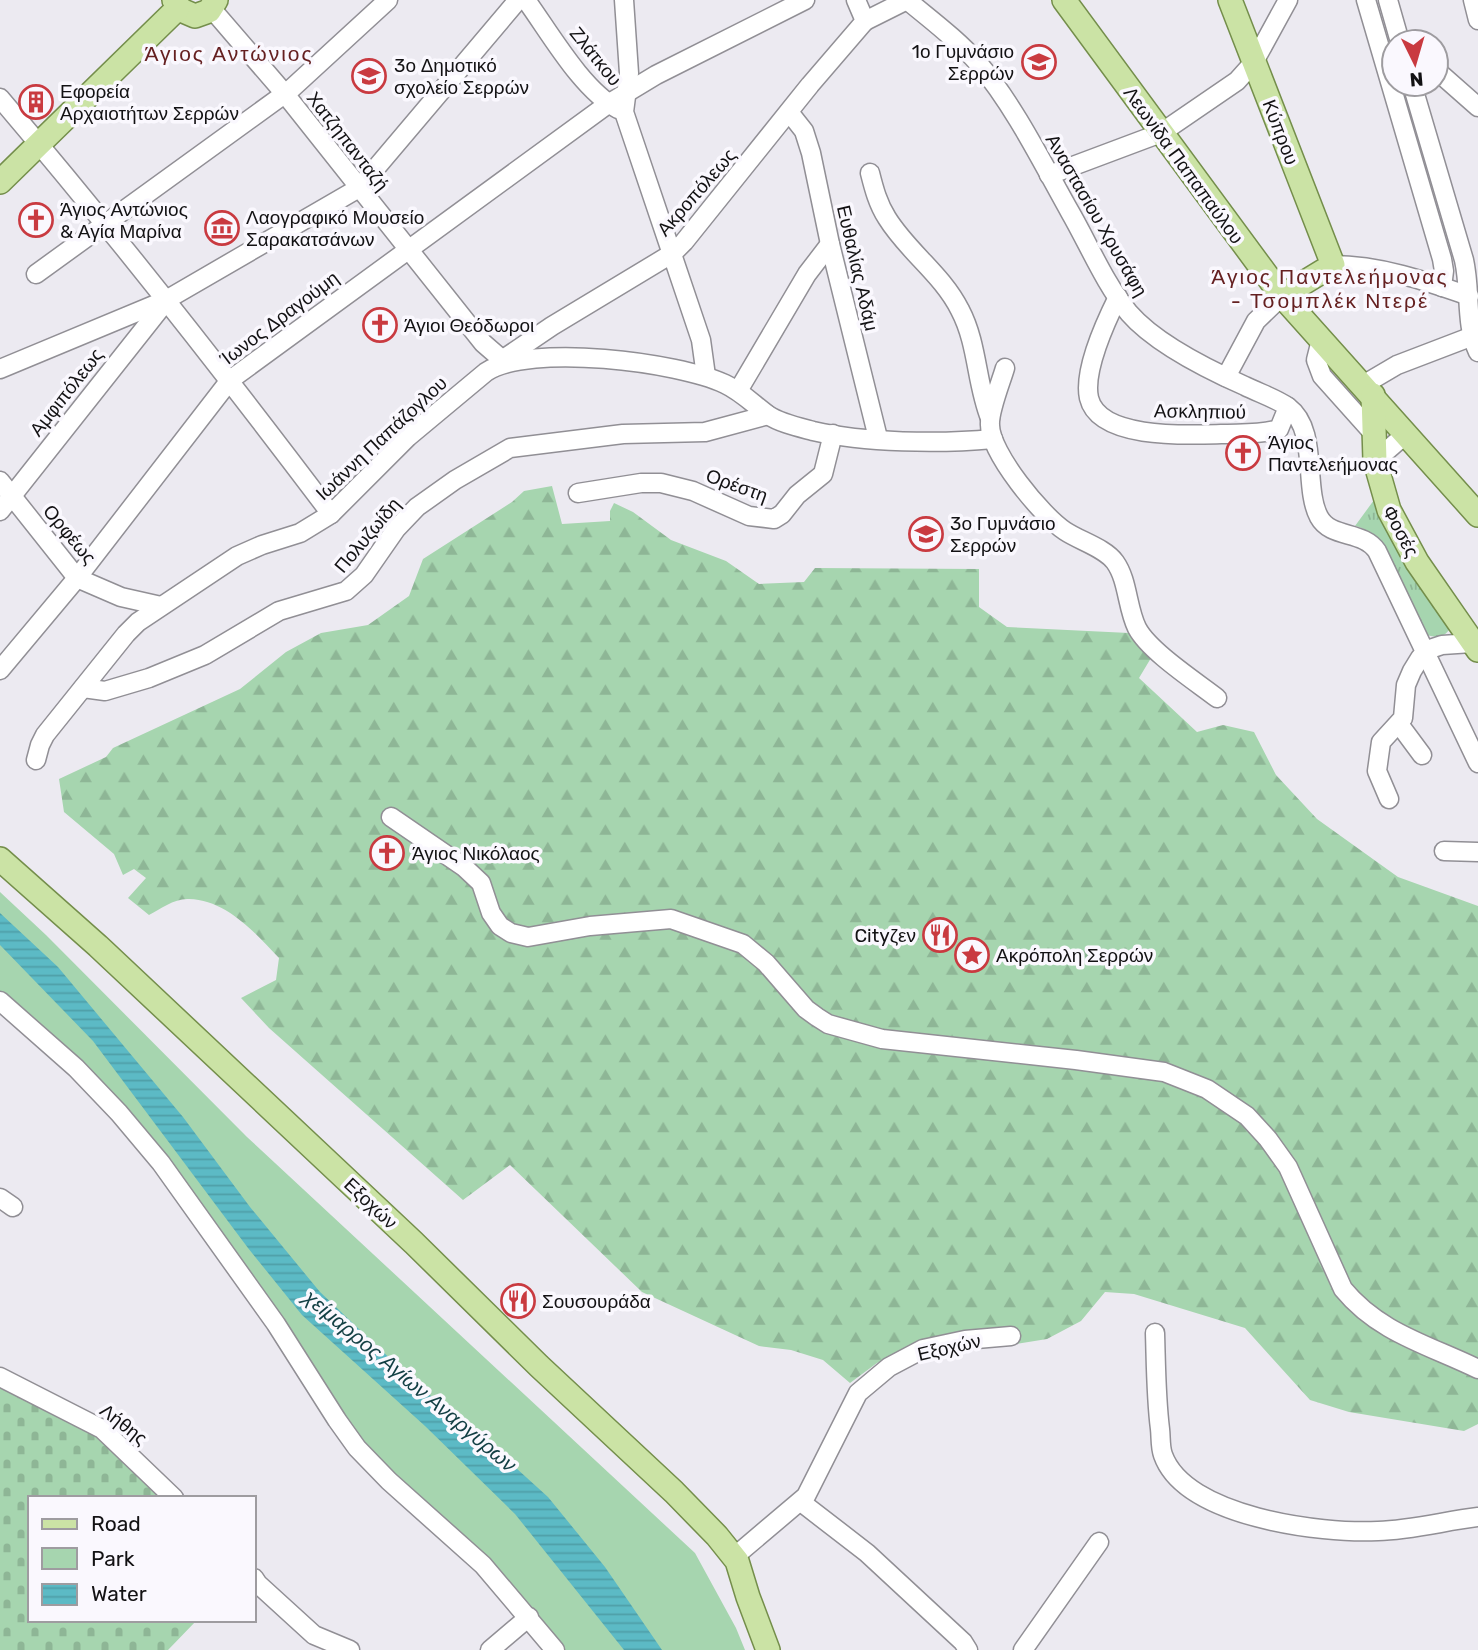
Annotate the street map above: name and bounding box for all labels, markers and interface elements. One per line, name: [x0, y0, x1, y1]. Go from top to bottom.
street label: Ζλάτκου: [565, 22, 626, 91]
north arrow: [1380, 28, 1450, 98]
place label: 1ο Γυμνάσιο Σερρών: [912, 40, 1014, 85]
district label: Άγιος Αντώνιος: [144, 41, 314, 66]
school or university icon: 1ο Γυμνάσιο Σερρών: [1020, 43, 1058, 81]
place label: 3ο Δημοτικό σχολείο Σερρών: [394, 54, 529, 99]
school or university icon: 3ο Δημοτικό σχολείο Σερρών: [350, 57, 388, 95]
text: N: [1409, 67, 1424, 91]
place label: Εφορεία Αρχαιοτήτων Σερρών: [60, 80, 239, 125]
street label: Λεωνίδα Παπαπαύλου: [1119, 82, 1248, 248]
building icon: Εφορεία Αρχαιοτήτων Σερρών: [17, 83, 55, 121]
street label: Χατζηπανταζή: [302, 87, 393, 196]
street label: Κύπρου: [1258, 96, 1303, 168]
street label: Αναστασίου Χρυσάφη: [1041, 130, 1152, 301]
street label: Ακροπόλεως: [652, 144, 741, 241]
place label: Άγιος Αντώνιος & Αγία Μαρίνα: [60, 198, 188, 243]
church icon: Άγιος Αντώνιος & Αγία Μαρίνα: [17, 201, 55, 239]
street label: Ευθαλίας Αδάμ: [832, 203, 883, 333]
place label: Λαογραφικό Μουσείο Σαρακατσάνων: [246, 206, 424, 251]
museum icon: Λαογραφικό Μουσείο Σαρακατσάνων: [203, 209, 241, 247]
district label: Άγιος Παντελεήμονας - Τσομπλέκ Ντερέ: [1211, 264, 1449, 313]
street label: Ίωνος Δραγούμη: [215, 266, 343, 371]
church icon: Άγιοι Θεόδωροι: [361, 306, 399, 344]
place label: Άγιοι Θεόδωροι: [404, 314, 534, 337]
street label: Αμφιπόλεως: [25, 344, 108, 441]
street label: Ιωάννη Παπάζογλου: [311, 372, 452, 505]
street label: Ασκληπιού: [1154, 399, 1246, 424]
place label: Άγιος Παντελεήμονας: [1268, 431, 1398, 476]
church icon: Άγιος Παντελεήμονας: [1224, 434, 1262, 472]
street label: Ορέστη: [703, 464, 771, 507]
street label: Πολυζωίδη: [329, 493, 405, 577]
street label: Ορφέως: [38, 500, 101, 569]
street label: Φοσές: [1377, 502, 1424, 561]
place label: 3ο Γυμνάσιο Σερρών: [950, 512, 1055, 557]
school or university icon: 3ο Γυμνάσιο Σερρών: [907, 515, 945, 553]
church icon: Άγιος Νικόλαος: [368, 834, 406, 872]
place label: Άγιος Νικόλαος: [412, 842, 540, 865]
restaurant icon: Cityζεν: [921, 916, 959, 954]
place label: Cityζεν: [854, 924, 916, 947]
place icon: Ακρόπολη Σερρών: [953, 936, 991, 974]
place label: Ακρόπολη Σερρών: [996, 944, 1153, 967]
street label: Εξοχών: [339, 1173, 402, 1234]
restaurant icon: Σουσουράδα: [499, 1282, 537, 1320]
water label: χείμαρρος Αγίων Αναργύρων: [297, 1283, 522, 1477]
place label: Σουσουράδα: [542, 1290, 651, 1313]
street label: Εξοχών: [915, 1329, 983, 1366]
street label: Λήθης: [96, 1399, 152, 1450]
legend: [28, 1496, 256, 1622]
text: Road: [91, 1511, 141, 1536]
text: Park: [91, 1546, 135, 1571]
text: Water: [91, 1581, 147, 1606]

